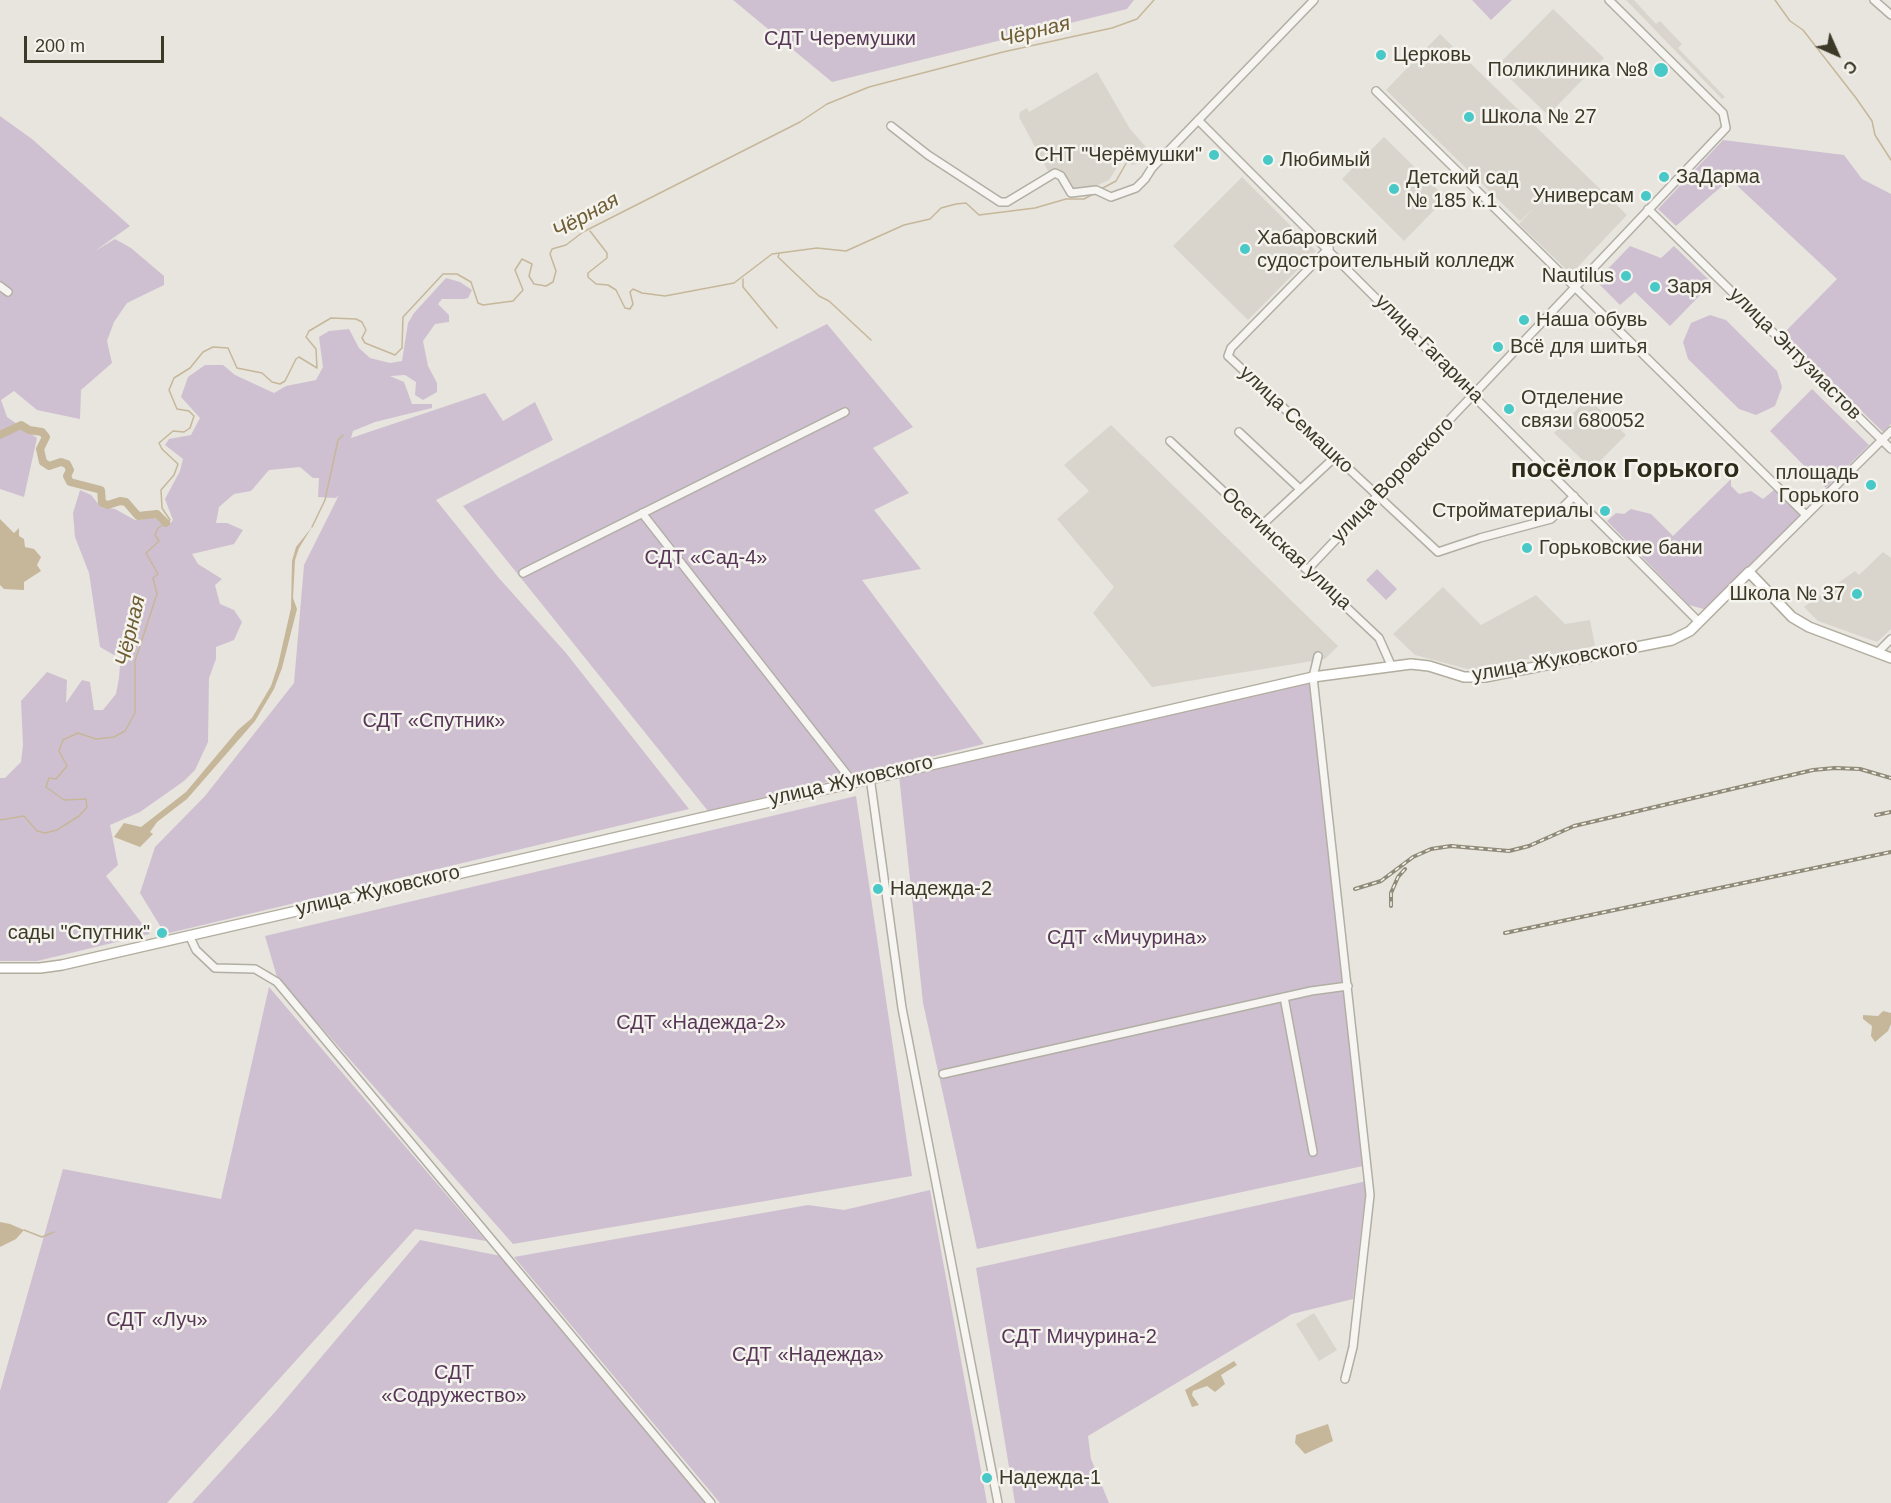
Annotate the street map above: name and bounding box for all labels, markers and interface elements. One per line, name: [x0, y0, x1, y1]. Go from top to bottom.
water label: Чёрная: [997, 11, 1073, 53]
scale bar: [27, 24, 166, 62]
north arrow: [1807, 24, 1867, 84]
park label: СДТ Черемушки: [764, 27, 916, 51]
text: 200 m: [35, 36, 85, 56]
place label: Церковь: [1393, 43, 1471, 67]
marker: Церковь: [1374, 48, 1388, 62]
text: С: [1840, 57, 1860, 77]
place label: Поликлиника №8: [1488, 58, 1648, 82]
marker: Поликлиника №8: [1652, 61, 1670, 79]
place label: Школа № 27: [1481, 105, 1597, 129]
marker: Школа № 27: [1462, 110, 1476, 124]
place label: СНТ "Черёмушки": [1034, 143, 1202, 167]
marker: СНТ "Черёмушки": [1207, 148, 1221, 162]
place label: Любимый: [1280, 148, 1370, 172]
marker: Любимый: [1261, 153, 1275, 167]
place label: ЗаДарма: [1676, 165, 1760, 189]
place label: Детский сад № 185 к.1: [1406, 166, 1518, 213]
marker: ЗаДарма: [1657, 170, 1671, 184]
marker: Детский сад № 185 к.1: [1387, 182, 1401, 196]
place label: Универсам: [1532, 184, 1634, 208]
water label: Чёрная: [548, 188, 624, 244]
marker: Универсам: [1639, 189, 1653, 203]
place label: Хабаровский судостроительный колледж: [1257, 226, 1514, 273]
marker: Хабаровский судостроительный колледж: [1238, 242, 1252, 256]
place label: Nautilus: [1542, 264, 1614, 288]
marker: Nautilus: [1619, 269, 1633, 283]
place label: Заря: [1667, 275, 1712, 299]
marker: Заря: [1648, 280, 1662, 294]
street label: улица Энтузиастов: [1724, 283, 1866, 425]
street label: улица Гагарина: [1370, 290, 1488, 408]
place label: Наша обувь: [1536, 308, 1647, 332]
marker: Наша обувь: [1517, 313, 1531, 327]
place label: Всё для шитья: [1510, 335, 1647, 359]
marker: Всё для шитья: [1491, 340, 1505, 354]
street label: улица Семашко: [1234, 361, 1358, 479]
place label: Отделение связи 680052: [1521, 386, 1645, 433]
marker: Отделение связи 680052: [1502, 402, 1516, 416]
street label: улица Воровского: [1327, 412, 1459, 548]
district label: посёлок Горького: [1511, 454, 1739, 486]
place label: площадь Горького: [1775, 461, 1859, 508]
marker: площадь Горького: [1864, 478, 1878, 492]
street label: Осетинская улица: [1216, 483, 1356, 615]
place label: Стройматериалы: [1432, 499, 1593, 523]
marker: Стройматериалы: [1598, 504, 1612, 518]
place label: Горьковские бани: [1539, 536, 1703, 560]
marker: Горьковские бани: [1520, 541, 1534, 555]
park label: СДТ «Сад-4»: [645, 546, 767, 570]
place label: Школа № 37: [1729, 582, 1845, 606]
marker: Школа № 37: [1850, 587, 1864, 601]
water label: Чёрная: [111, 593, 151, 669]
street label: улица Жуковского: [1471, 635, 1639, 687]
park label: СДТ «Спутник»: [363, 709, 505, 733]
street label: улица Жуковского: [767, 750, 935, 812]
street label: улица Жуковского: [294, 860, 462, 922]
place label: Надежда-2: [890, 877, 992, 901]
marker: Надежда-2: [871, 882, 885, 896]
place label: сады "Спутник": [8, 921, 150, 945]
marker: сады "Спутник": [155, 926, 169, 940]
park label: СДТ «Мичурина»: [1047, 926, 1207, 950]
park label: СДТ «Надежда-2»: [616, 1011, 786, 1035]
park label: СДТ «Луч»: [106, 1308, 208, 1332]
park label: СДТ Мичурина-2: [1001, 1325, 1157, 1349]
park label: СДТ «Надежда»: [732, 1343, 884, 1367]
park label: СДТ «Содружество»: [381, 1361, 527, 1408]
place label: Надежда-1: [999, 1466, 1101, 1490]
marker: Надежда-1: [980, 1471, 994, 1485]

